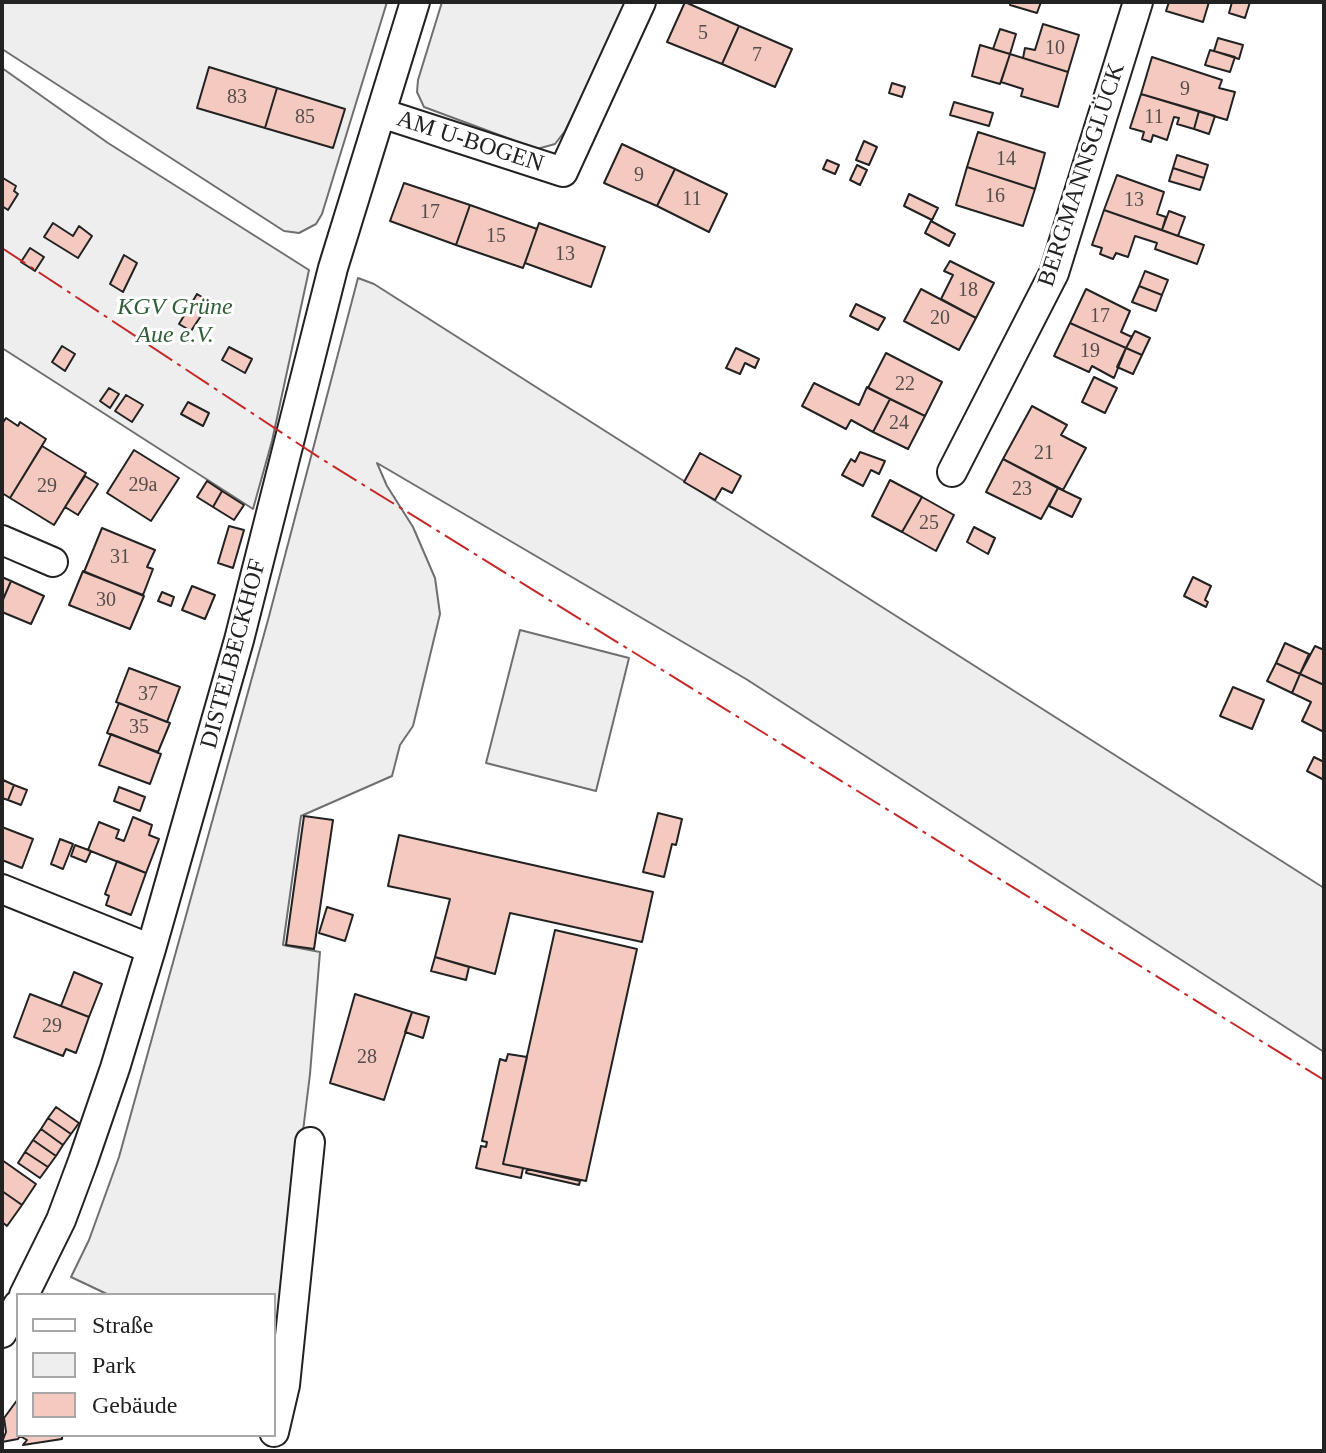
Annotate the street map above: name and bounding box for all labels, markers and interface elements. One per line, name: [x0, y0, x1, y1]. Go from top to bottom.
house number: 5: [698, 22, 708, 46]
house number: 10: [1045, 37, 1065, 61]
house number: 7: [752, 44, 762, 68]
street label: BERGMANNSGLÜCK: [1032, 60, 1132, 290]
house number: 9: [1180, 78, 1190, 102]
house number: 83: [227, 86, 247, 110]
street label: AM U-BOGEN: [393, 105, 547, 179]
house number: 85: [295, 106, 315, 130]
house number: 11: [1144, 106, 1164, 130]
house number: 14: [996, 148, 1016, 172]
house number: 9: [634, 164, 644, 188]
house number: 16: [985, 185, 1005, 209]
house number: 11: [682, 188, 702, 212]
house number: 13: [1124, 189, 1144, 213]
house number: 17: [420, 201, 440, 225]
house number: 15: [486, 225, 506, 249]
house number: 13: [555, 243, 575, 267]
house number: 18: [958, 279, 978, 303]
park label: KGV Grüne Aue e.V.: [117, 294, 233, 350]
house number: 17: [1090, 305, 1110, 329]
house number: 20: [930, 307, 950, 331]
house number: 19: [1080, 340, 1100, 364]
house number: 22: [895, 373, 915, 397]
house number: 24: [889, 412, 909, 436]
house number: 21: [1034, 442, 1054, 466]
house number: 29a: [129, 474, 157, 498]
house number: 29: [37, 475, 57, 499]
house number: 23: [1012, 478, 1032, 502]
house number: 25: [919, 512, 939, 536]
house number: 31: [110, 546, 130, 570]
street label: DISTELBECKHOF: [195, 556, 273, 752]
house number: 30: [96, 589, 116, 613]
house number: 37: [138, 683, 158, 707]
house number: 35: [129, 716, 149, 740]
house number: 29: [42, 1015, 62, 1039]
house number: 28: [357, 1046, 377, 1070]
legend: [16, 1293, 276, 1437]
text: Straße: [92, 1312, 153, 1338]
text: Park: [92, 1352, 136, 1378]
text: Gebäude: [92, 1392, 177, 1418]

